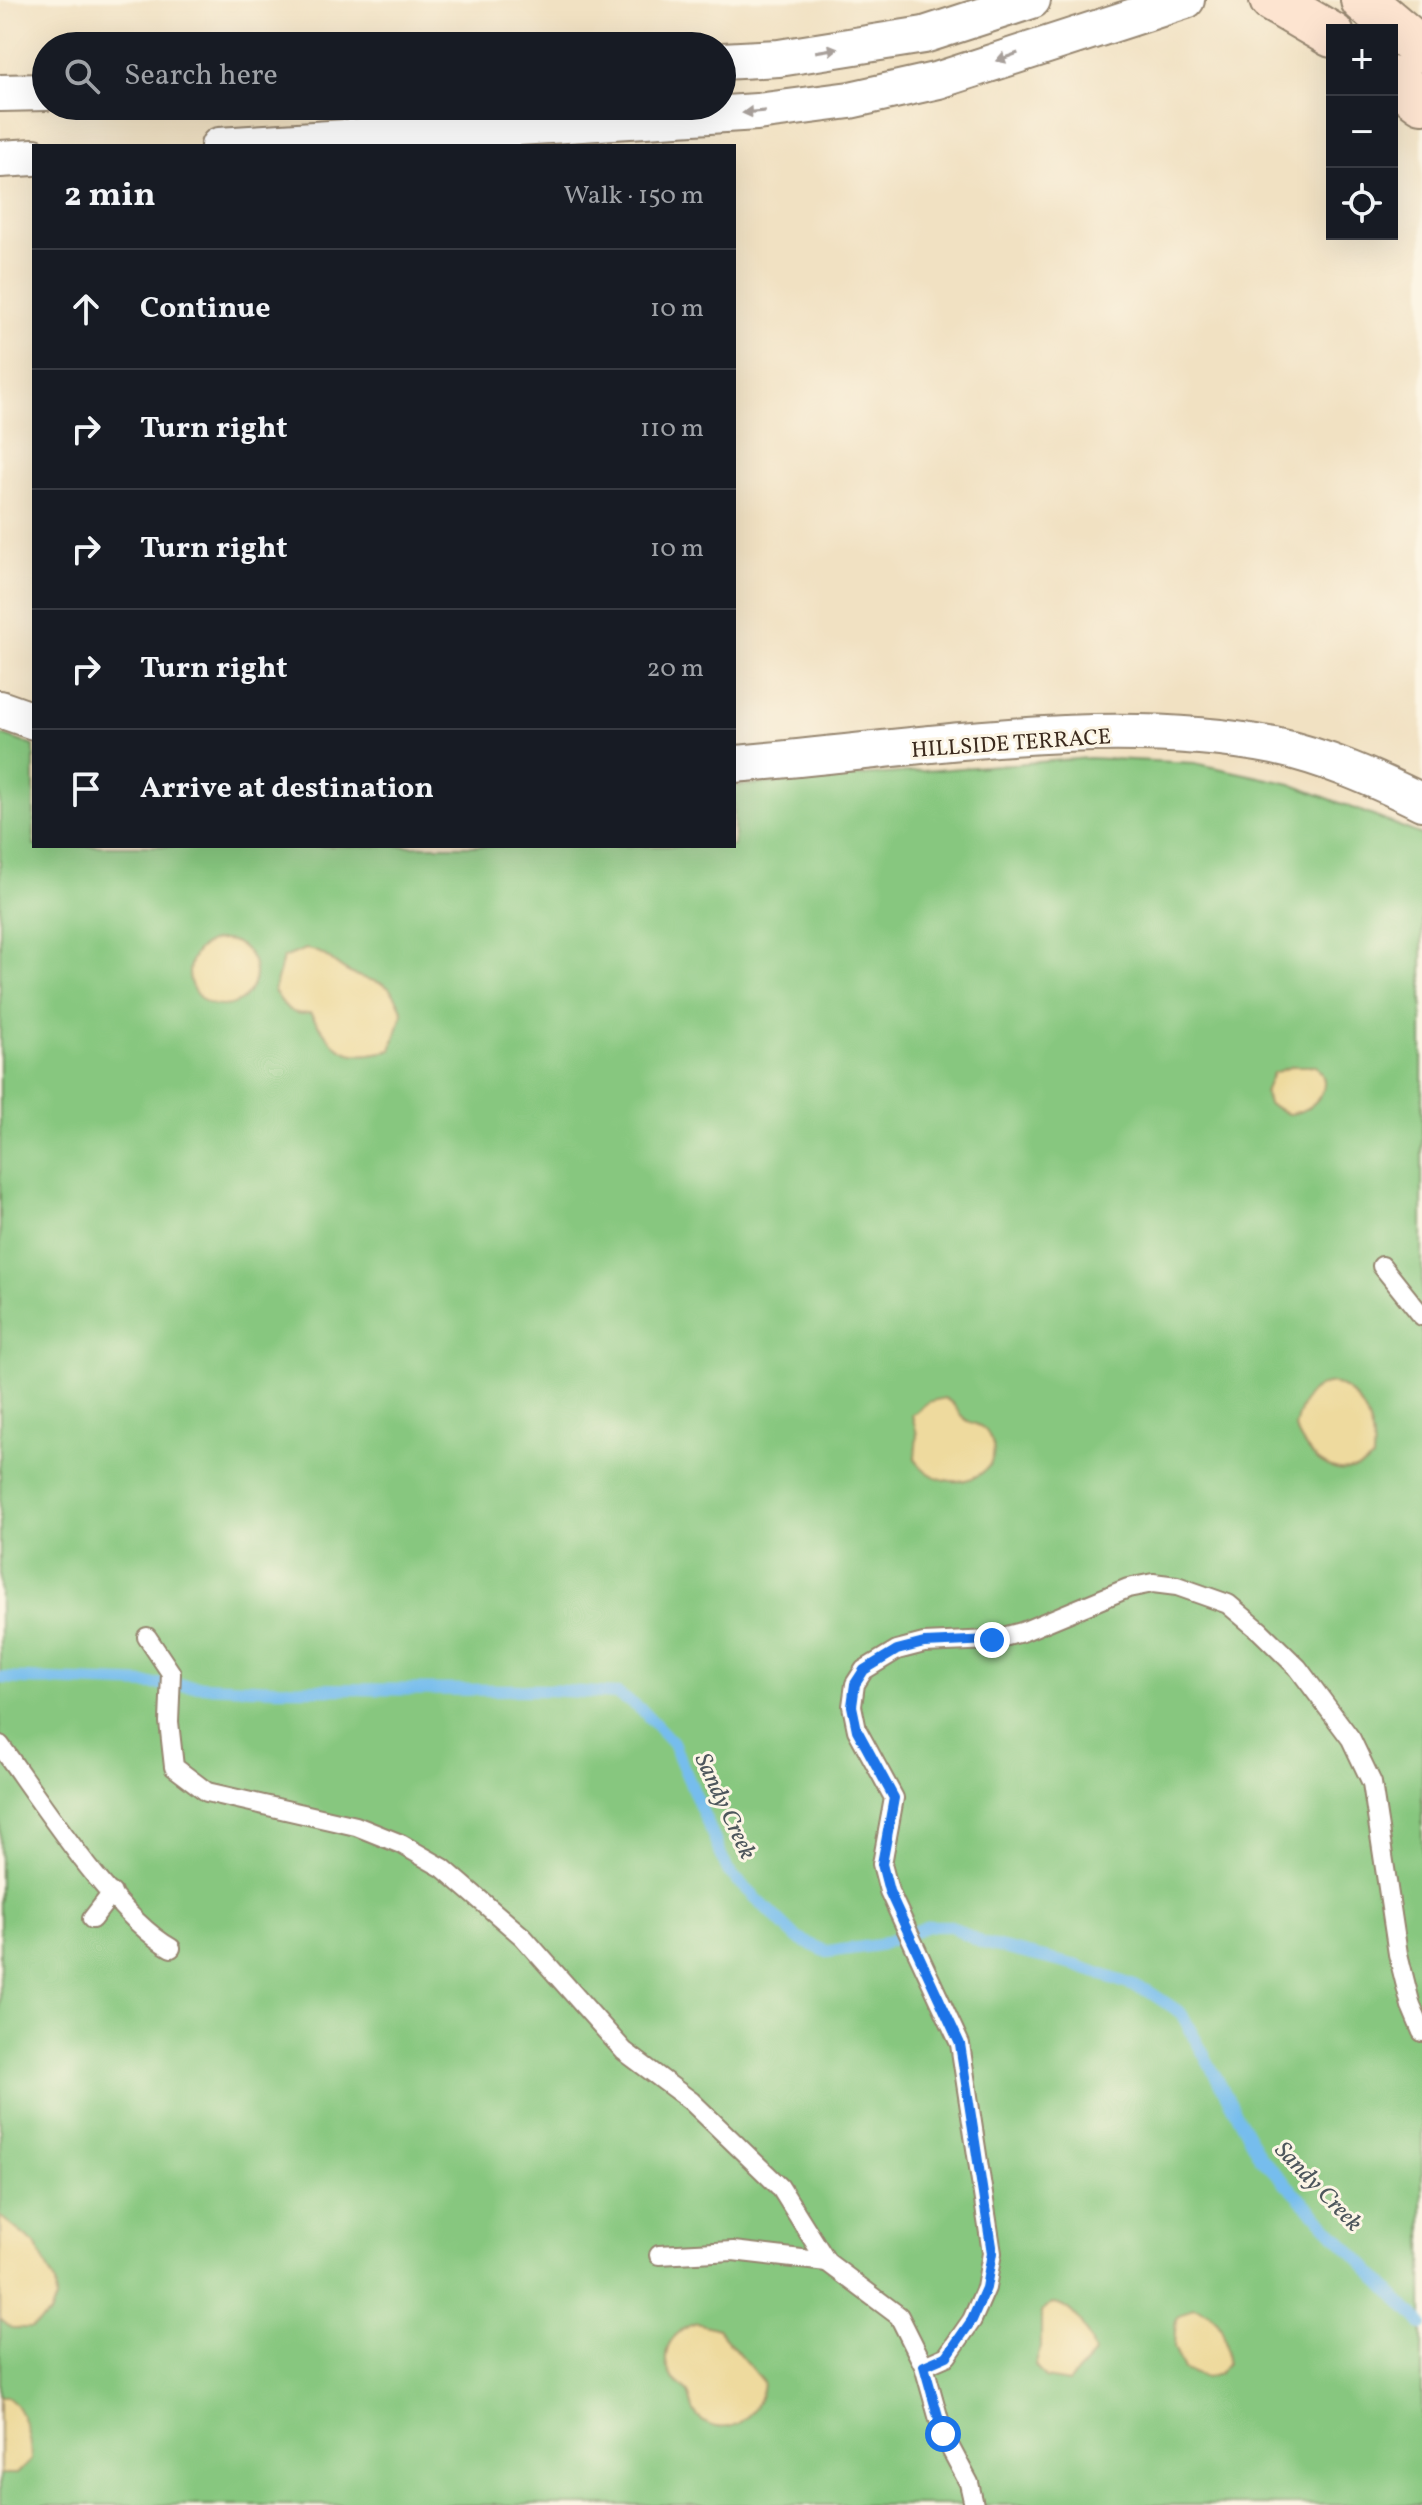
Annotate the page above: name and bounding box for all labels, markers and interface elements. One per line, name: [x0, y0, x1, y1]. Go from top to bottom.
map controls: [1326, 24, 1398, 240]
button: +: [1326, 24, 1398, 96]
search box: [32, 32, 736, 120]
one-way arrow: [815, 44, 840, 56]
one-way arrow: [995, 52, 1019, 64]
icon: search: [60, 54, 104, 98]
text: Search here: [124, 55, 278, 97]
button: −: [1326, 96, 1398, 168]
one-way arrow: [741, 105, 766, 118]
button: locate: [1326, 168, 1398, 240]
text: 2 min: [64, 173, 156, 220]
text: Walk · 150 m: [563, 178, 704, 214]
icon: ahead: [64, 287, 108, 331]
text: Continue: [140, 288, 271, 330]
text: 10 m: [650, 291, 704, 327]
icon: right: [64, 407, 108, 451]
text: Turn right: [140, 408, 288, 450]
text: 110 m: [640, 411, 704, 447]
icon: right: [64, 527, 108, 571]
text: Turn right: [140, 528, 288, 570]
text: 10 m: [650, 531, 704, 567]
icon: right: [64, 647, 108, 691]
text: Turn right: [140, 648, 288, 690]
text: 20 m: [646, 651, 704, 687]
street label: HILLSIDE TERRACE: [910, 722, 1112, 767]
icon: arrive: [64, 767, 108, 811]
text: Arrive at destination: [140, 768, 434, 810]
route end: [974, 1622, 1010, 1658]
water label: Sandy Creek: [685, 1748, 764, 1866]
water label: Sandy Creek: [1266, 2135, 1369, 2240]
route start: [925, 2416, 961, 2452]

